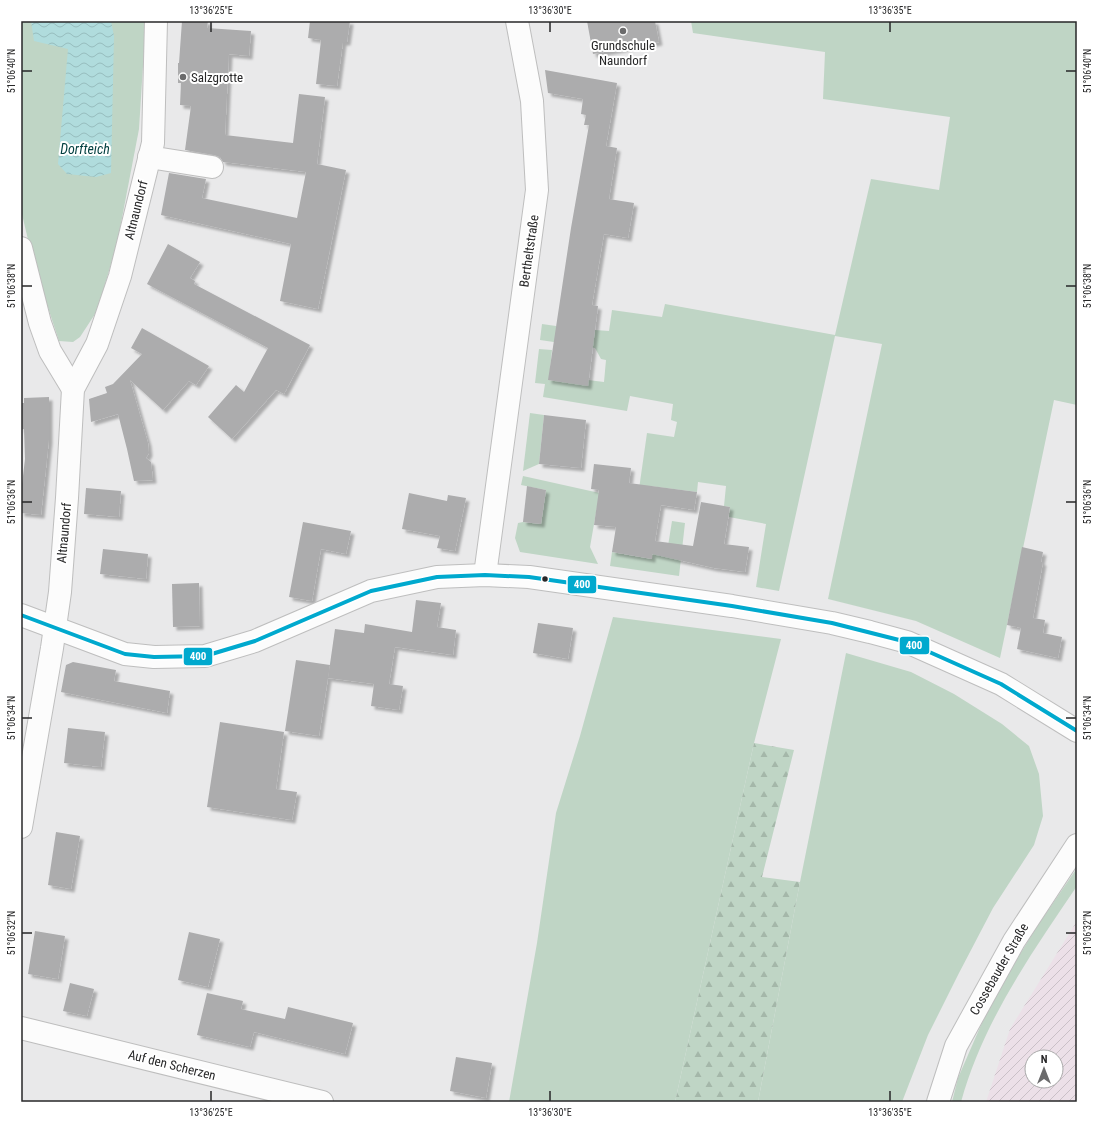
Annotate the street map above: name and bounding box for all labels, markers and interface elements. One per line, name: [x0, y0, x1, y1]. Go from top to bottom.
text: 13°36'25"E: [189, 5, 233, 16]
text: 13°36'30"E: [528, 5, 572, 16]
text: 13°36'35"E: [868, 5, 912, 16]
marker: Grundschule Naundorf: [618, 26, 628, 36]
place label: Grundschule Naundorf: [591, 38, 655, 68]
text: 51°06'40"N: [6, 49, 17, 93]
text: 51°06'40"N: [1082, 49, 1093, 93]
place label: Salzgrotte: [191, 70, 243, 85]
marker: Salzgrotte: [178, 72, 188, 82]
water label: Dorfteich: [60, 141, 110, 157]
street label: Altnaundorf: [121, 179, 151, 241]
street label: Bertheltstraße: [516, 214, 542, 288]
text: 51°06'38"N: [6, 264, 17, 308]
text: 51°06'38"N: [1082, 264, 1093, 308]
text: 51°06'36"N: [6, 480, 17, 524]
text: 51°06'36"N: [1082, 480, 1093, 524]
street label: Altnaundorf: [54, 502, 74, 564]
unlabelled marker: [540, 574, 550, 584]
line badge: 400: [567, 575, 597, 594]
text: 400: [574, 578, 591, 591]
line badge: 400: [899, 636, 930, 655]
text: 400: [906, 639, 923, 652]
line badge: 400: [183, 647, 213, 666]
text: 400: [190, 650, 207, 663]
text: 51°06'34"N: [6, 696, 17, 740]
text: 51°06'34"N: [1082, 696, 1093, 740]
text: 51°06'32"N: [6, 911, 17, 955]
text: 51°06'32"N: [1082, 911, 1093, 955]
street label: Cossebauder Straße: [967, 920, 1031, 1018]
street label: Auf den Scherzen: [127, 1047, 217, 1083]
north arrow: [1024, 1049, 1064, 1089]
text: N: [1041, 1053, 1048, 1066]
text: 13°36'25"E: [189, 1107, 233, 1118]
text: 13°36'30"E: [528, 1107, 572, 1118]
text: 13°36'35"E: [868, 1107, 912, 1118]

